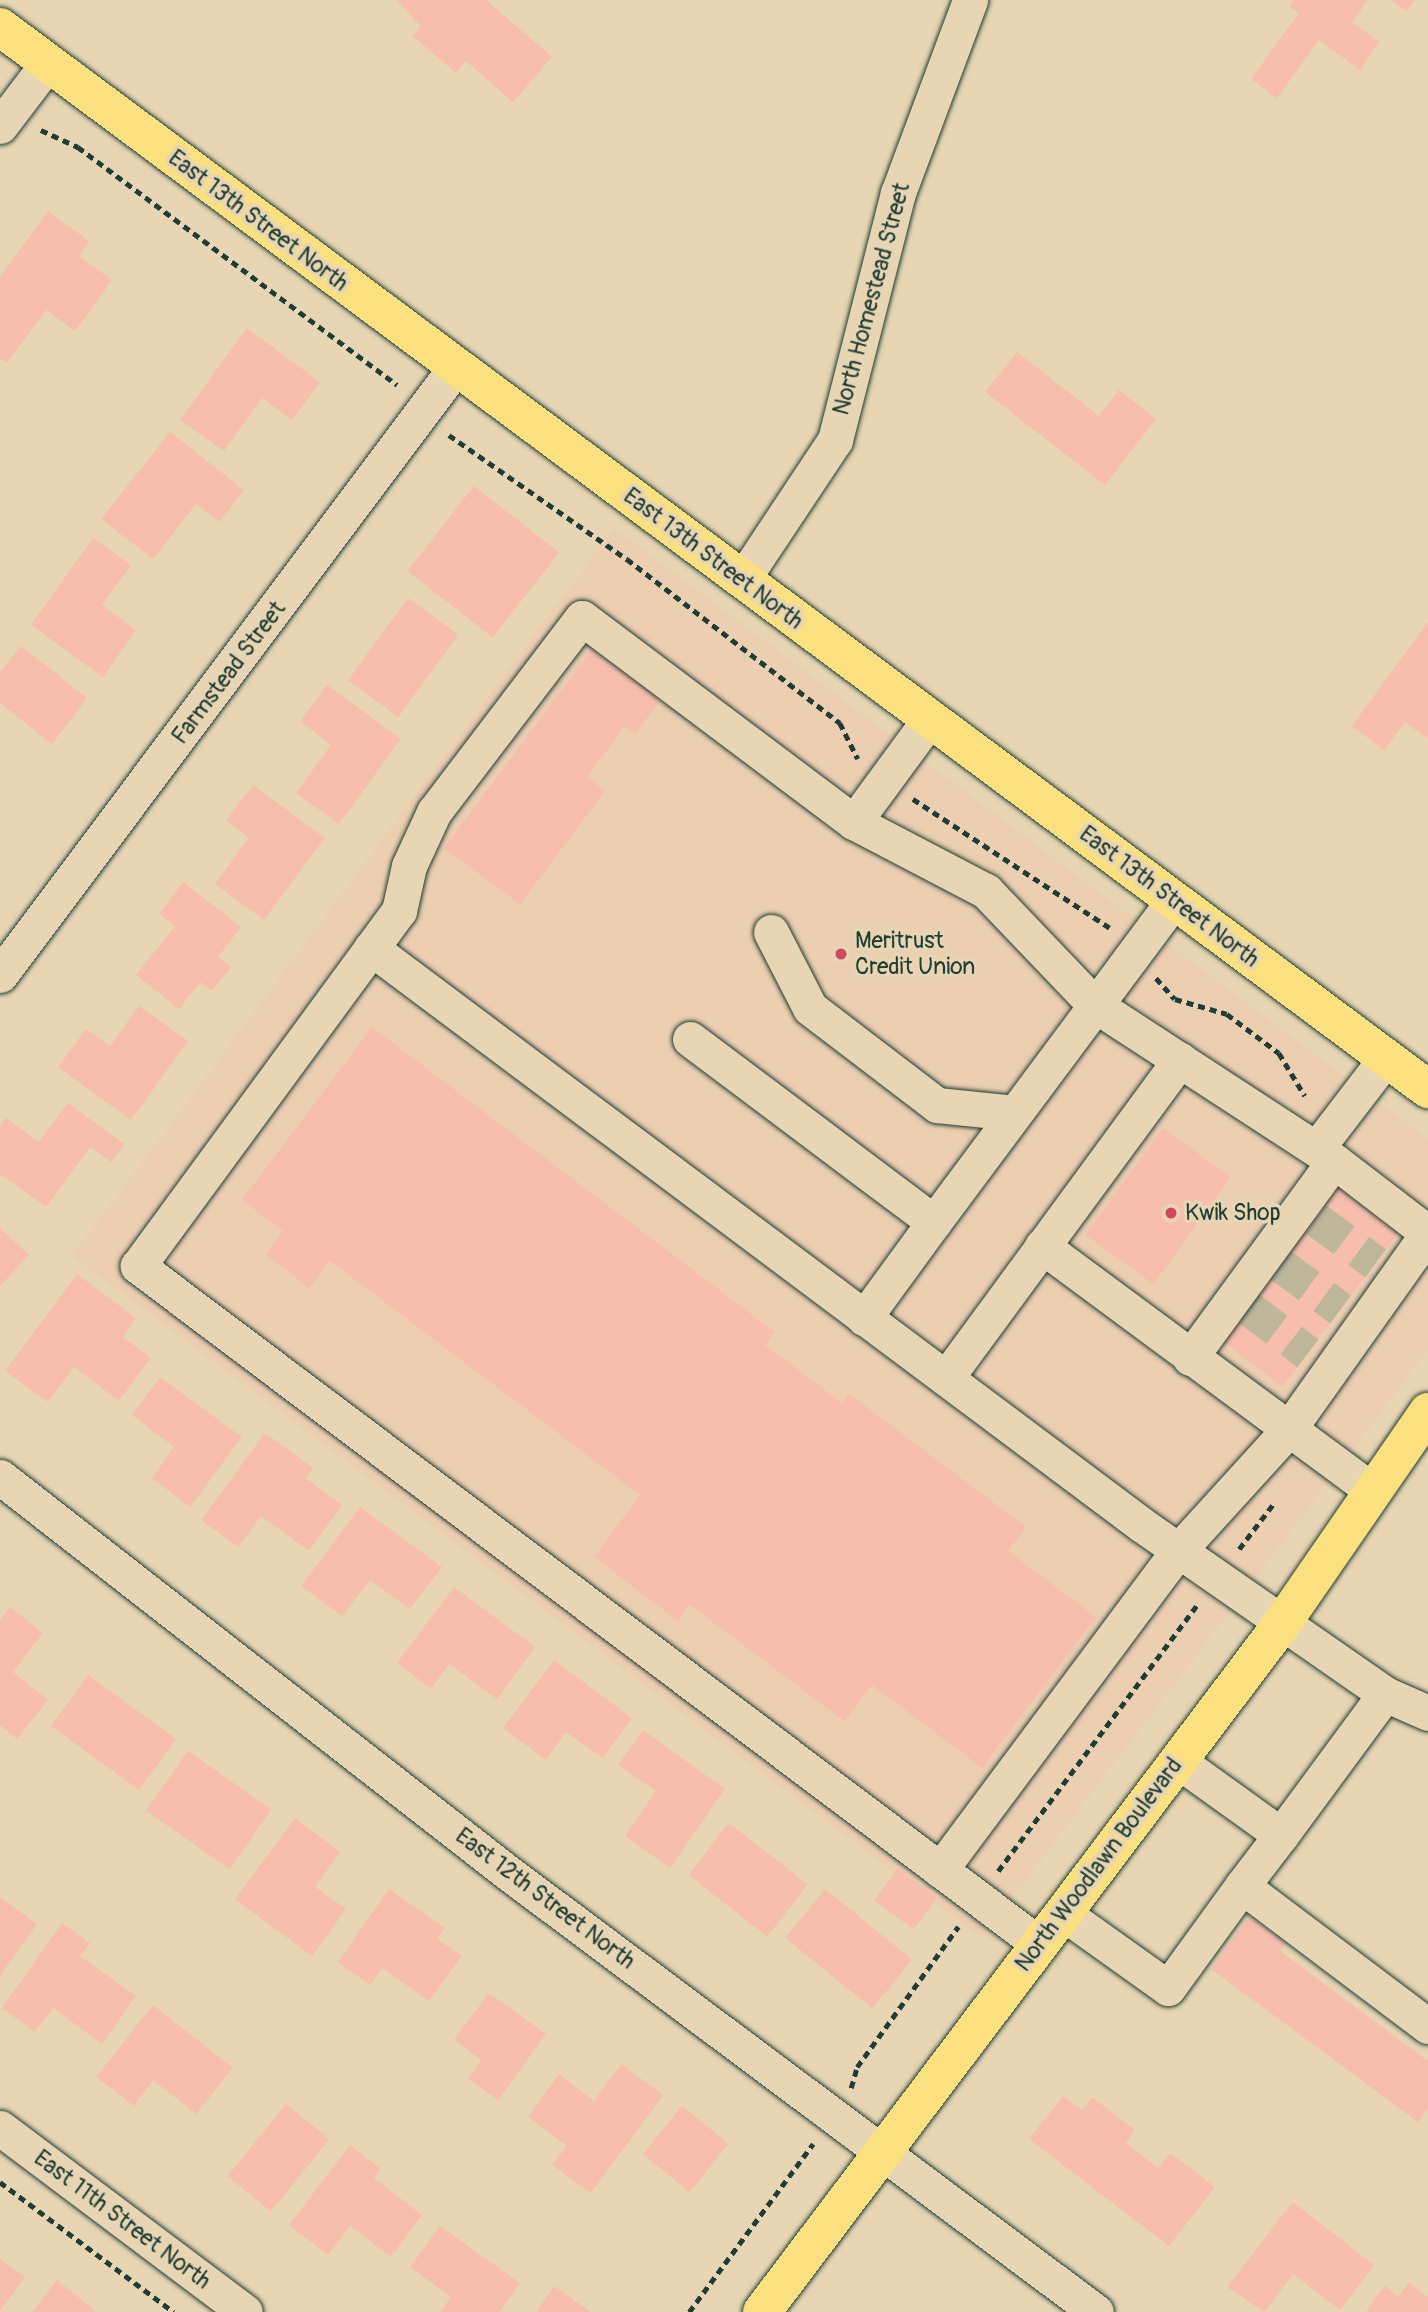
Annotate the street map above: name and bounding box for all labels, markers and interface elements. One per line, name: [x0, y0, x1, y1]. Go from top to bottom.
street label: East 13th Street North: [163, 145, 353, 297]
street label: North Homestead Street: [828, 180, 916, 418]
street label: East 13th Street North: [618, 483, 808, 635]
street label: Farmstead Street: [166, 596, 292, 750]
street label: East 13th Street North: [1074, 821, 1264, 973]
place label: Meritrust Credit Union: [855, 927, 975, 981]
marker: Meritrust Credit Union: [833, 946, 849, 962]
place label: Kwik Shop: [1185, 1199, 1281, 1227]
marker: Kwik Shop: [1163, 1205, 1179, 1221]
street label: North Woodlawn Boulevard: [1010, 1753, 1188, 1977]
street label: East 12th Street North: [450, 1822, 640, 1976]
street label: East 11th Street North: [28, 2145, 216, 2295]

